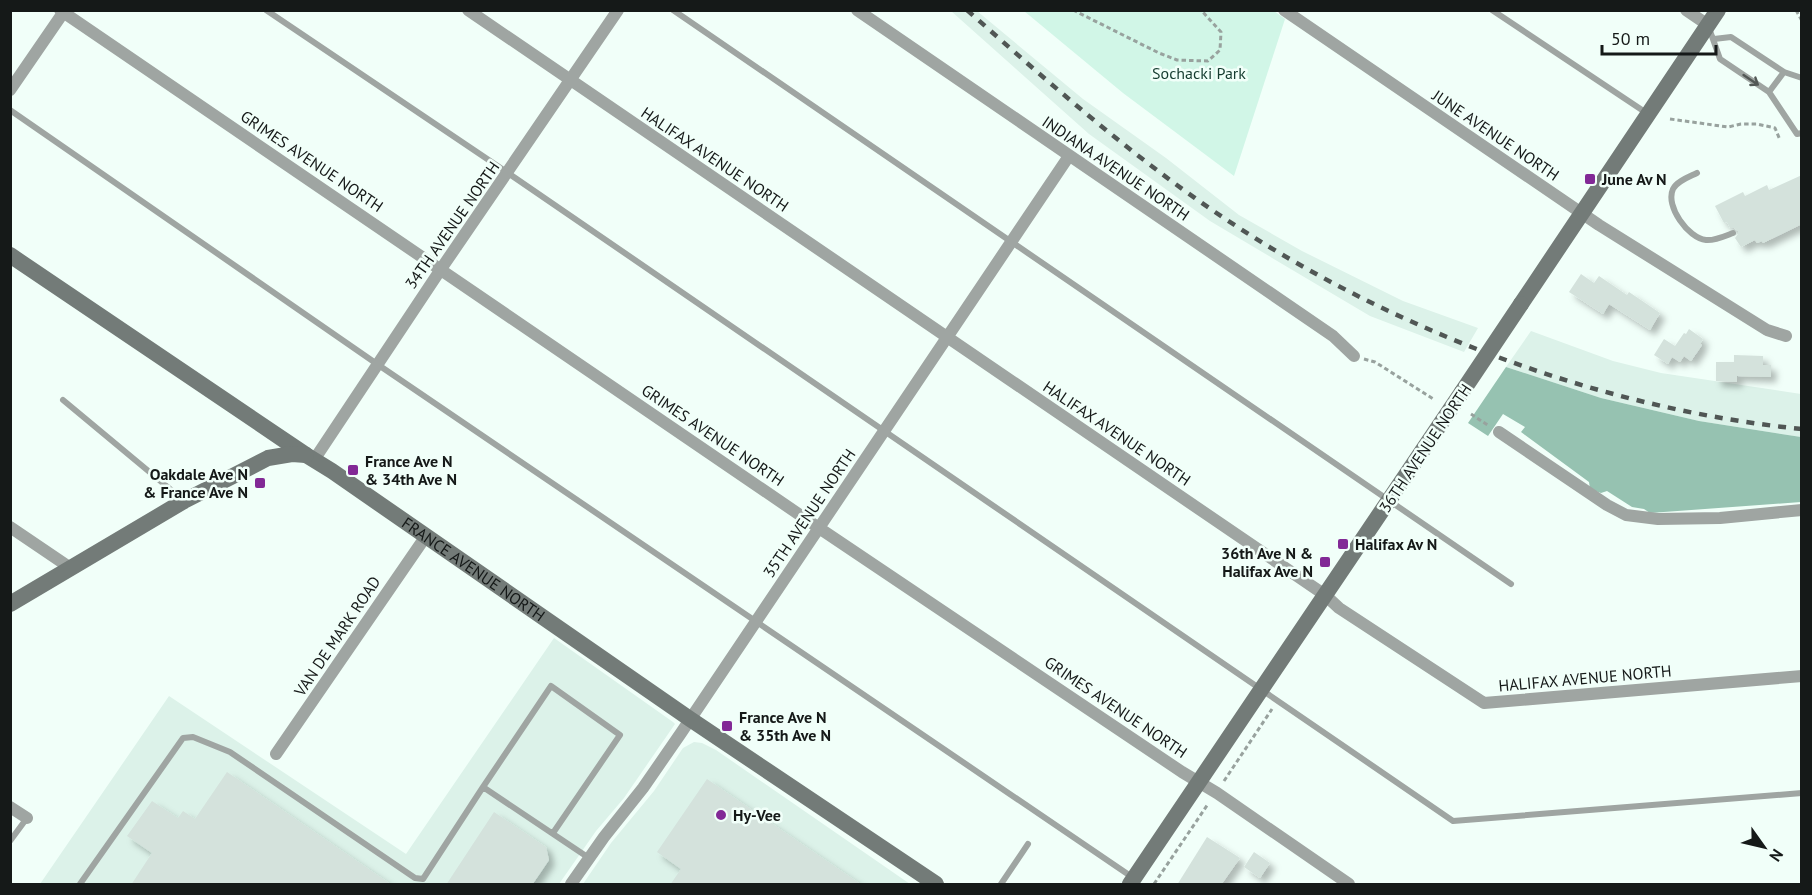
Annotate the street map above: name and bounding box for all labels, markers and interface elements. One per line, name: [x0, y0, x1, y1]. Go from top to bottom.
scale bar: [1602, 18, 1716, 56]
text: 50 m: [1611, 27, 1650, 50]
park label: Sochacki Park: [1152, 63, 1246, 83]
one-way arrow: [1742, 74, 1759, 86]
street label: JUNE AVENUE NORTH: [1428, 85, 1563, 185]
street label: HALIFAX AVENUE NORTH: [637, 102, 793, 216]
street label: GRIMES AVENUE NORTH: [237, 106, 387, 216]
street label: INDIANA AVENUE NORTH: [1039, 111, 1193, 225]
street label: 34TH AVENUE NORTH: [400, 157, 504, 293]
place label: June Av N: [1601, 169, 1667, 189]
marker: June Av N: [1583, 172, 1597, 186]
street label: HALIFAX AVENUE NORTH: [1039, 376, 1195, 490]
street label: GRIMES AVENUE NORTH: [638, 380, 788, 490]
street label: 36TH AVENUE NORTH: [1374, 380, 1476, 516]
street label: 35TH AVENUE NORTH: [758, 445, 860, 581]
place label: France Ave N & 34th Ave N: [365, 451, 457, 489]
marker: France Ave N & 34th Ave N: [346, 463, 360, 477]
place label: Oakdale Ave N & France Ave N: [143, 464, 248, 502]
marker: Oakdale Ave N & France Ave N: [253, 476, 267, 490]
street label: FRANCE AVENUE NORTH: [398, 513, 549, 626]
place label: Halifax Av N: [1355, 534, 1437, 554]
marker: Halifax Av N: [1336, 537, 1350, 551]
place label: 36th Ave N & Halifax Ave N: [1221, 543, 1313, 581]
marker: 36th Ave N & Halifax Ave N: [1318, 555, 1332, 569]
street label: VAN DE MARK ROAD: [289, 572, 385, 701]
street label: GRIMES AVENUE NORTH: [1041, 652, 1191, 762]
street label: HALIFAX AVENUE NORTH: [1498, 660, 1672, 696]
place label: France Ave N & 35th Ave N: [739, 707, 831, 745]
marker: France Ave N & 35th Ave N: [720, 719, 734, 733]
place label: Hy-Vee: [733, 805, 781, 825]
marker: Hy-Vee: [714, 808, 728, 822]
north arrow: [1734, 817, 1794, 877]
text: N: [1765, 845, 1788, 865]

